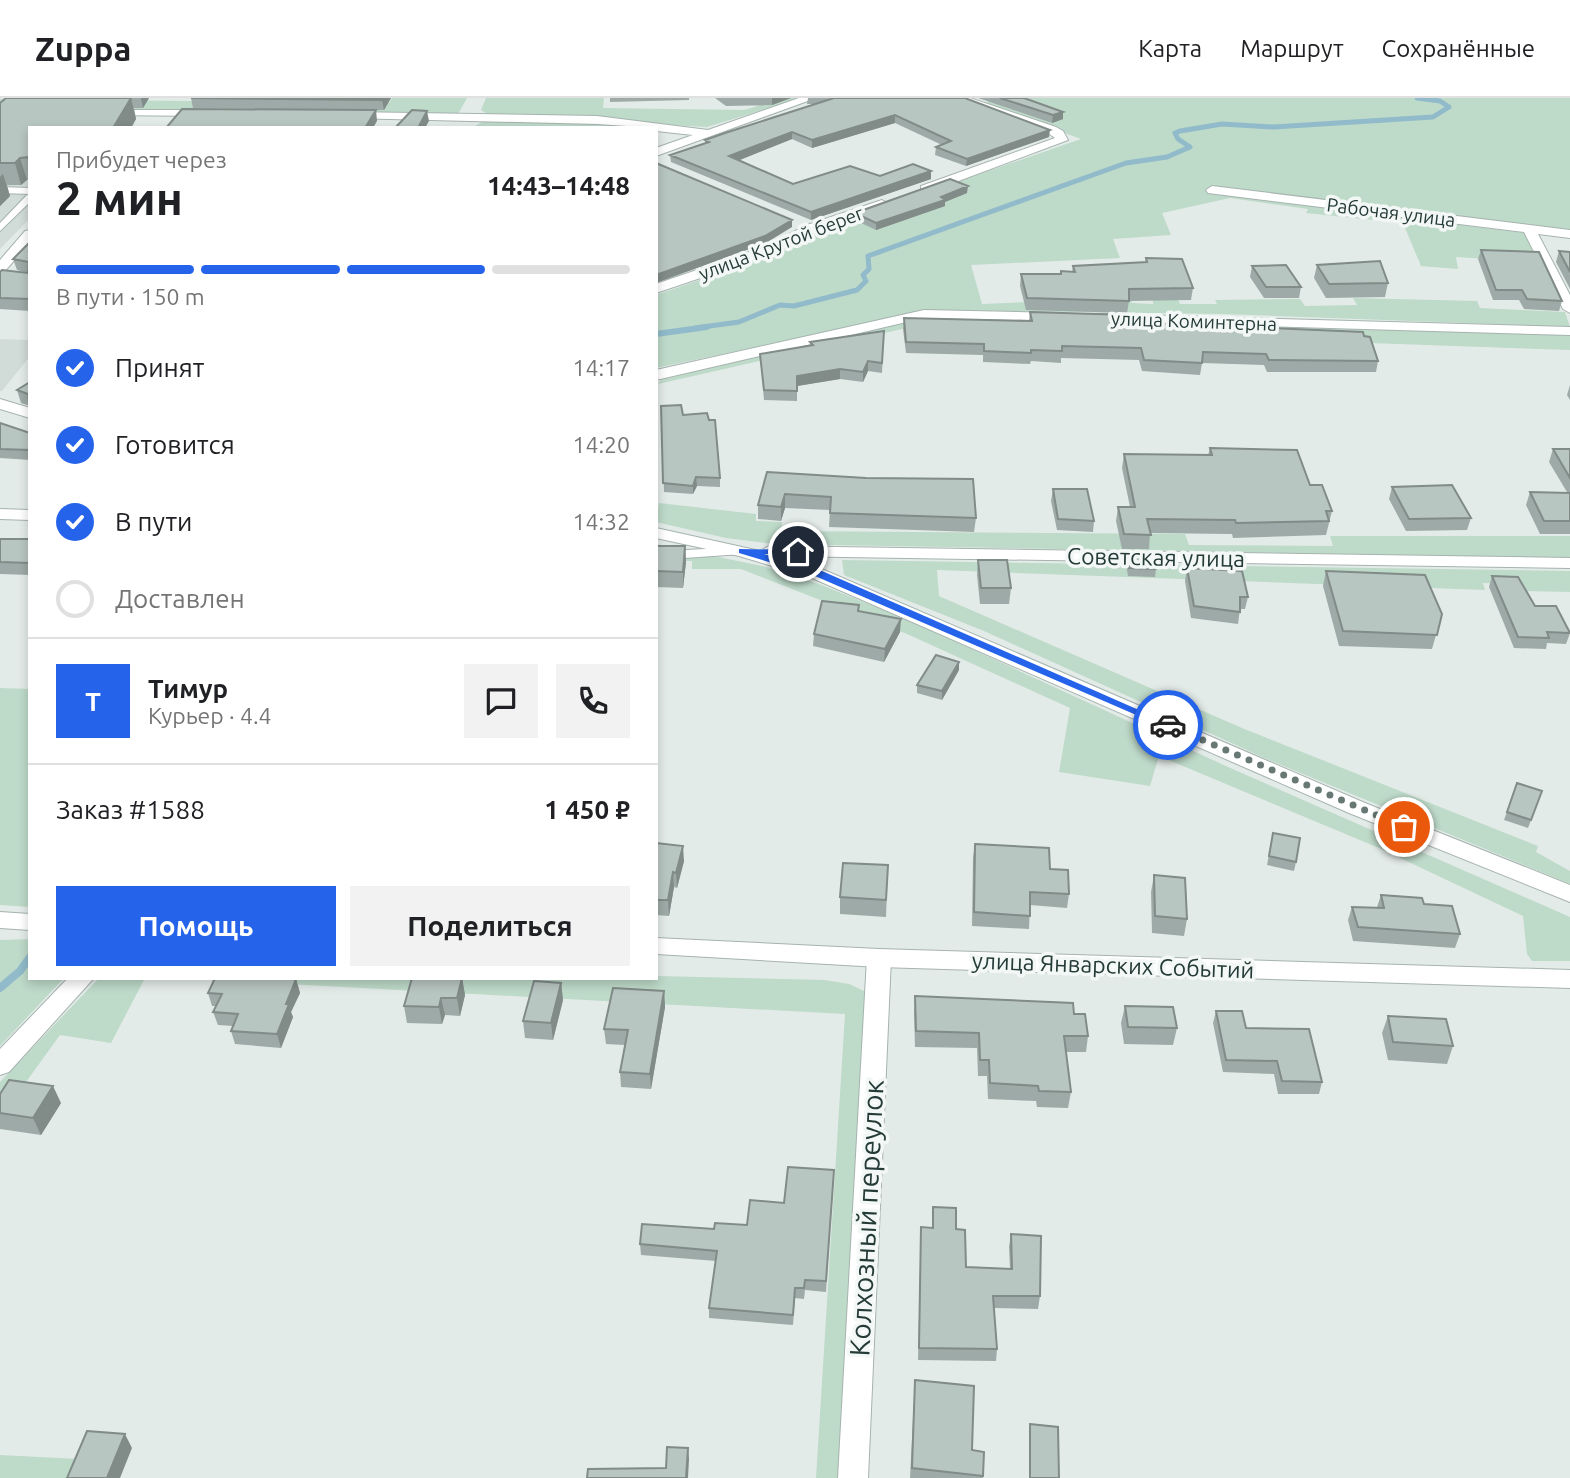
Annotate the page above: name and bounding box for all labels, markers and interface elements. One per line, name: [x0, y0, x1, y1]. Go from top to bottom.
text: Zuppa: [35, 30, 131, 67]
text: Карта: [1138, 35, 1202, 62]
text: Маршрут: [1240, 35, 1344, 62]
text: Сохранённые: [1382, 35, 1535, 62]
text: Прибудет через: [56, 147, 227, 172]
text: 14:43–14:48: [487, 171, 630, 200]
text: 2 мин: [56, 172, 183, 224]
street label: Рабочая улица: [1325, 193, 1457, 231]
street label: улица Крутой берег: [696, 201, 867, 285]
text: В пути · 150 m: [56, 284, 205, 309]
street label: улица Коминтерна: [1111, 307, 1277, 335]
icon: check: [56, 349, 94, 387]
text: Принят: [115, 353, 204, 382]
text: 14:17: [572, 355, 630, 380]
icon: check: [56, 426, 94, 464]
text: Готовится: [115, 430, 235, 459]
text: 14:20: [572, 432, 630, 457]
icon: check: [56, 503, 94, 541]
text: В пути: [115, 507, 192, 536]
text: 14:32: [572, 509, 630, 534]
pin: [768, 522, 828, 582]
icon: home: [779, 533, 817, 571]
street label: Советская улица: [1067, 543, 1245, 571]
text: Доставлен: [115, 584, 245, 613]
button: chat: [464, 664, 538, 738]
button: phone: [556, 664, 630, 738]
text: Тимур: [148, 674, 228, 703]
text: Т: [85, 687, 101, 716]
courier: [1133, 690, 1203, 760]
text: Курьер · 4.4: [148, 703, 272, 728]
icon: car: [1149, 706, 1187, 744]
text: Заказ #1588: [56, 795, 205, 824]
text: 1 450 ₽: [544, 795, 630, 824]
pin: [1374, 797, 1434, 857]
icon: bag: [1385, 808, 1423, 846]
button: Помощь: [56, 886, 336, 966]
button: Поделиться: [350, 886, 630, 966]
street label: улица Январских Событий: [971, 948, 1255, 982]
street label: Колхозный переулок: [843, 1079, 889, 1357]

